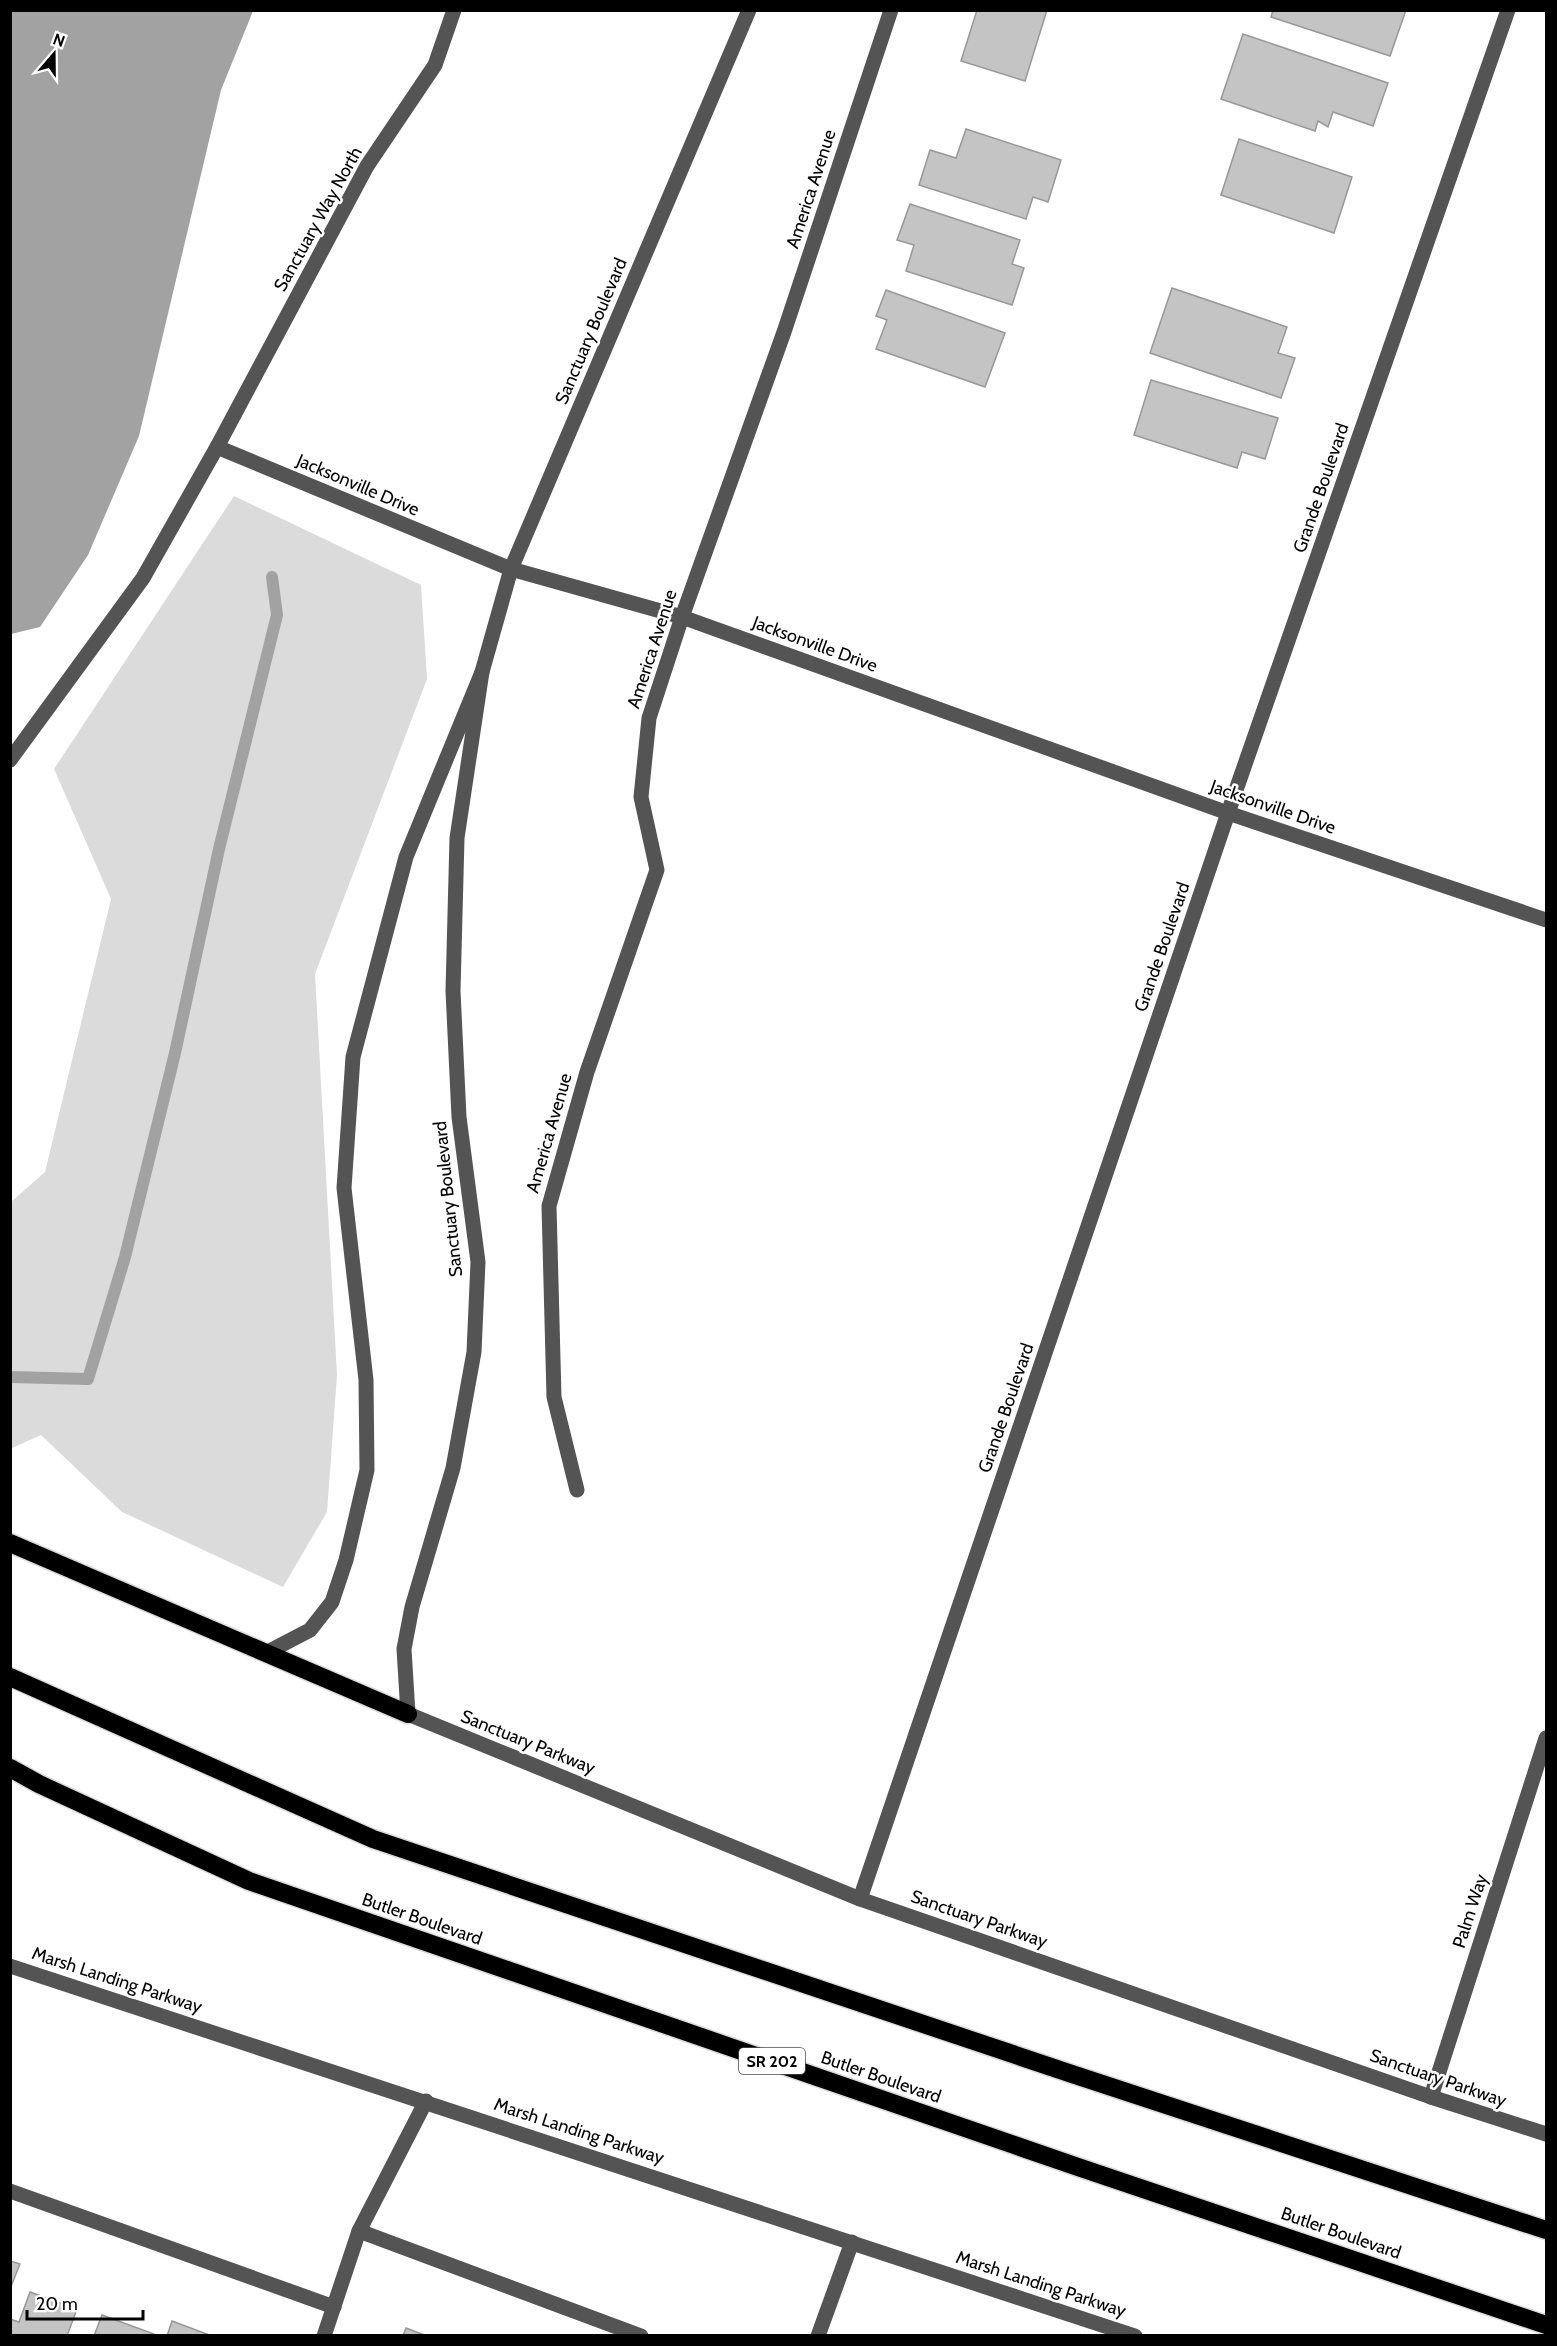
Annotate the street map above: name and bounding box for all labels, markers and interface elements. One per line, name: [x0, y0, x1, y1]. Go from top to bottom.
north arrow: [24, 24, 84, 84]
text: N: [50, 30, 68, 51]
street label: America Avenue: [781, 127, 841, 251]
street label: Sanctuary Way North: [269, 143, 367, 295]
street label: Sanctuary Boulevard: [550, 255, 632, 407]
street label: Grande Boulevard: [1289, 420, 1353, 556]
street label: Jacksonville Drive: [292, 449, 423, 521]
street label: America Avenue: [622, 587, 682, 711]
street label: Jacksonville Drive: [749, 611, 880, 677]
street label: Jacksonville Drive: [1206, 775, 1339, 839]
street label: Grande Boulevard: [1130, 879, 1194, 1015]
street label: America Avenue: [521, 1071, 577, 1195]
street label: Sanctuary Boulevard: [429, 1120, 467, 1278]
street label: Grande Boulevard: [974, 1340, 1038, 1476]
street label: Sanctuary Parkway: [458, 1705, 598, 1779]
street label: Palm Way: [1448, 1871, 1492, 1951]
street label: Sanctuary Parkway: [908, 1885, 1050, 1953]
street label: Butler Boulevard: [359, 1888, 485, 1950]
street label: Marsh Landing Parkway: [29, 1942, 205, 2018]
street label: Sanctuary Parkway: [1367, 2044, 1509, 2112]
street label: Butler Boulevard: [818, 2046, 944, 2108]
road number: SR 202: [739, 2048, 805, 2074]
street label: Marsh Landing Parkway: [491, 2093, 667, 2169]
street label: Butler Boulevard: [1278, 2202, 1404, 2264]
street label: Marsh Landing Parkway: [953, 2246, 1129, 2322]
scale bar: [27, 2283, 142, 2321]
text: 20 m: [36, 2293, 78, 2315]

